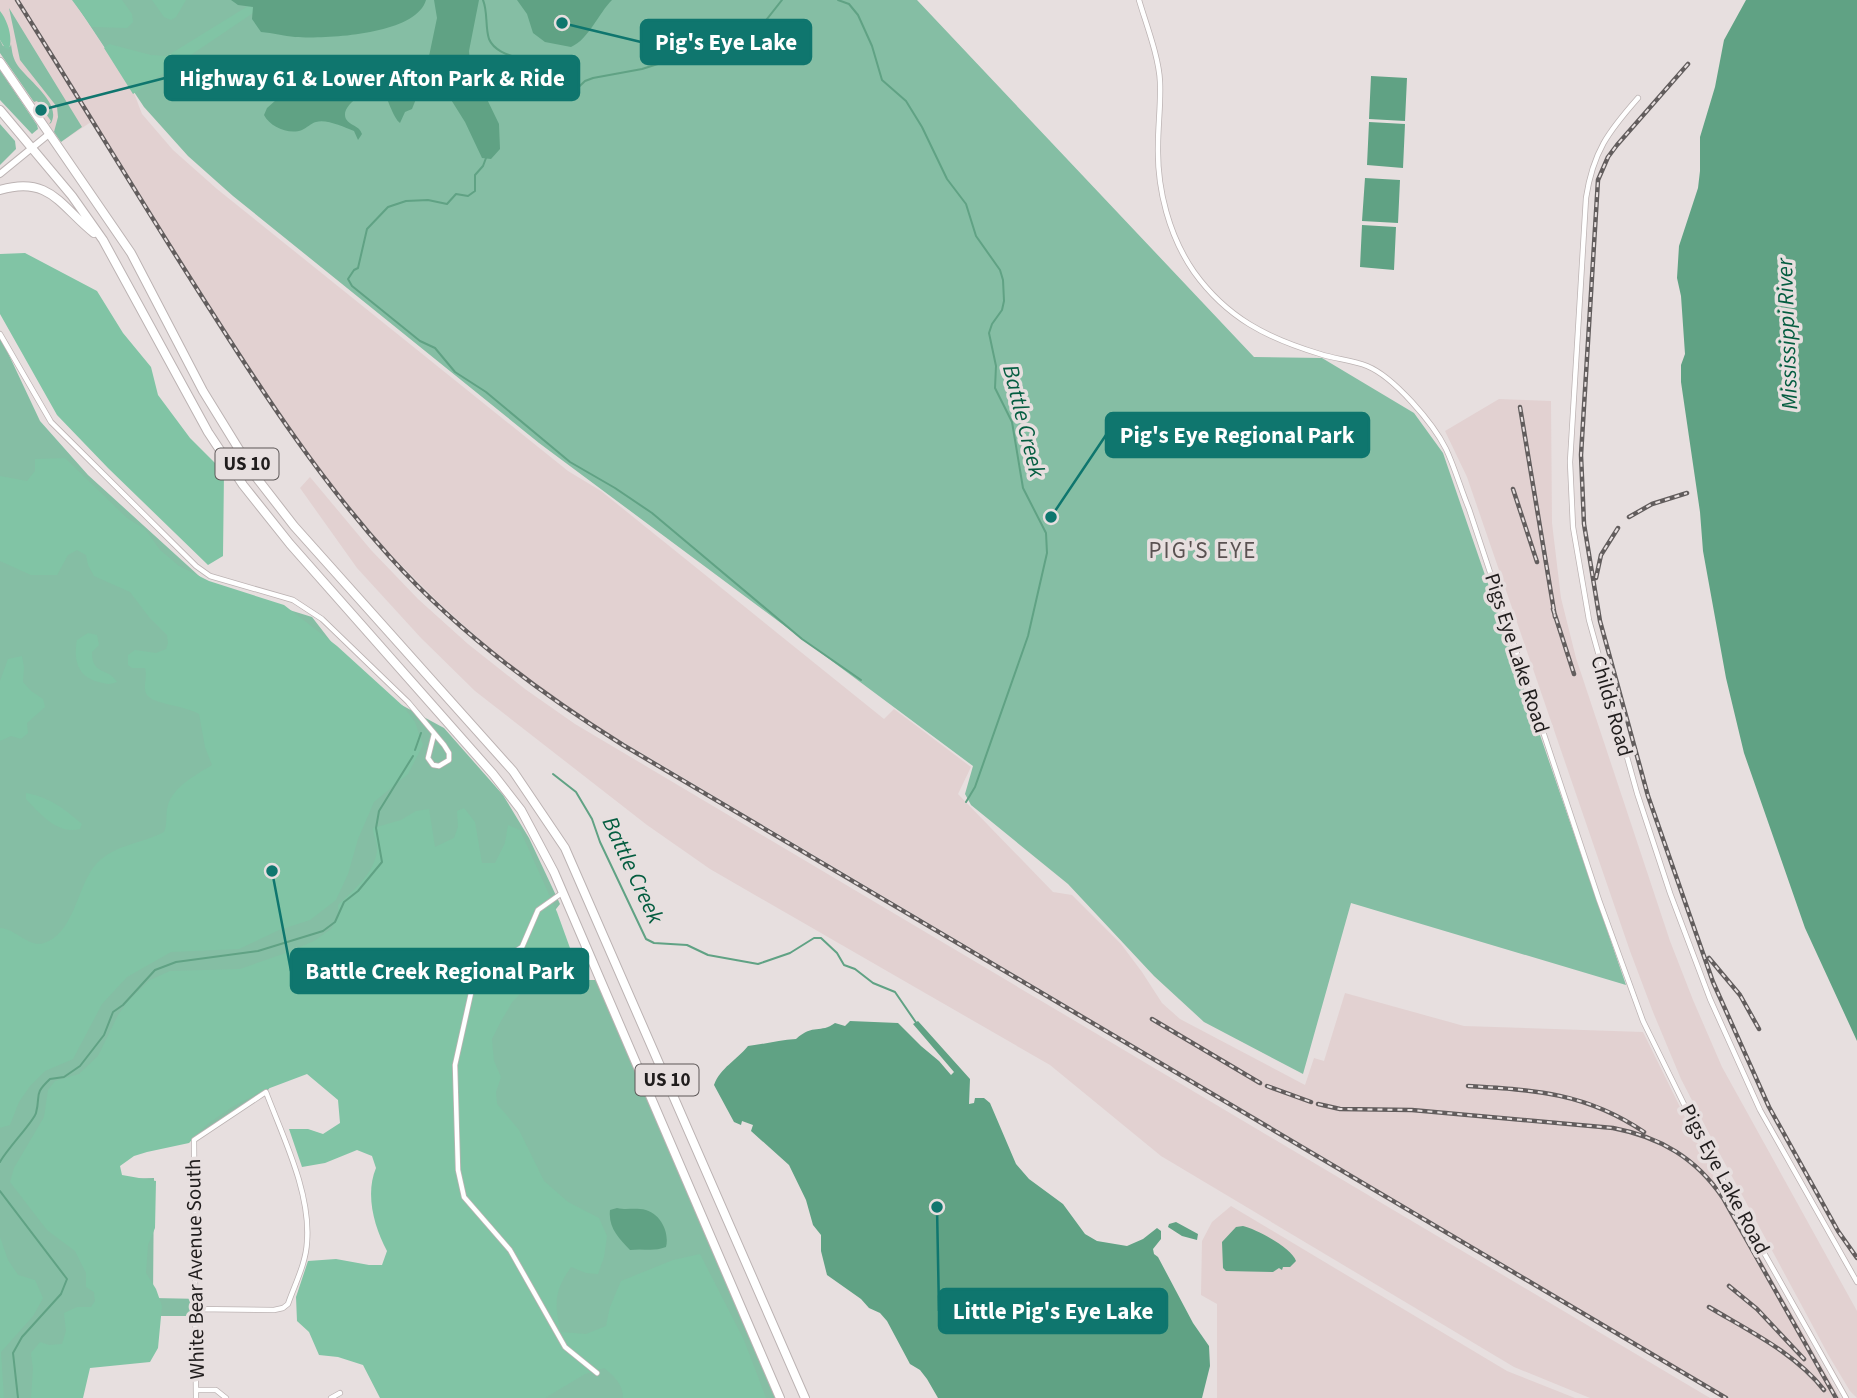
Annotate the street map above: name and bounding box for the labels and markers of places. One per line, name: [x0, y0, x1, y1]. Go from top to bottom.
callout: Pig's Eye Lake: [641, 20, 811, 64]
callout: Highway 61 & Lower Afton Park & Ride: [165, 56, 579, 100]
callout: Pig's Eye Regional Park: [1106, 413, 1369, 457]
callout: Battle Creek Regional Park: [291, 949, 588, 993]
callout: Little Pig's Eye Lake: [939, 1289, 1167, 1333]

